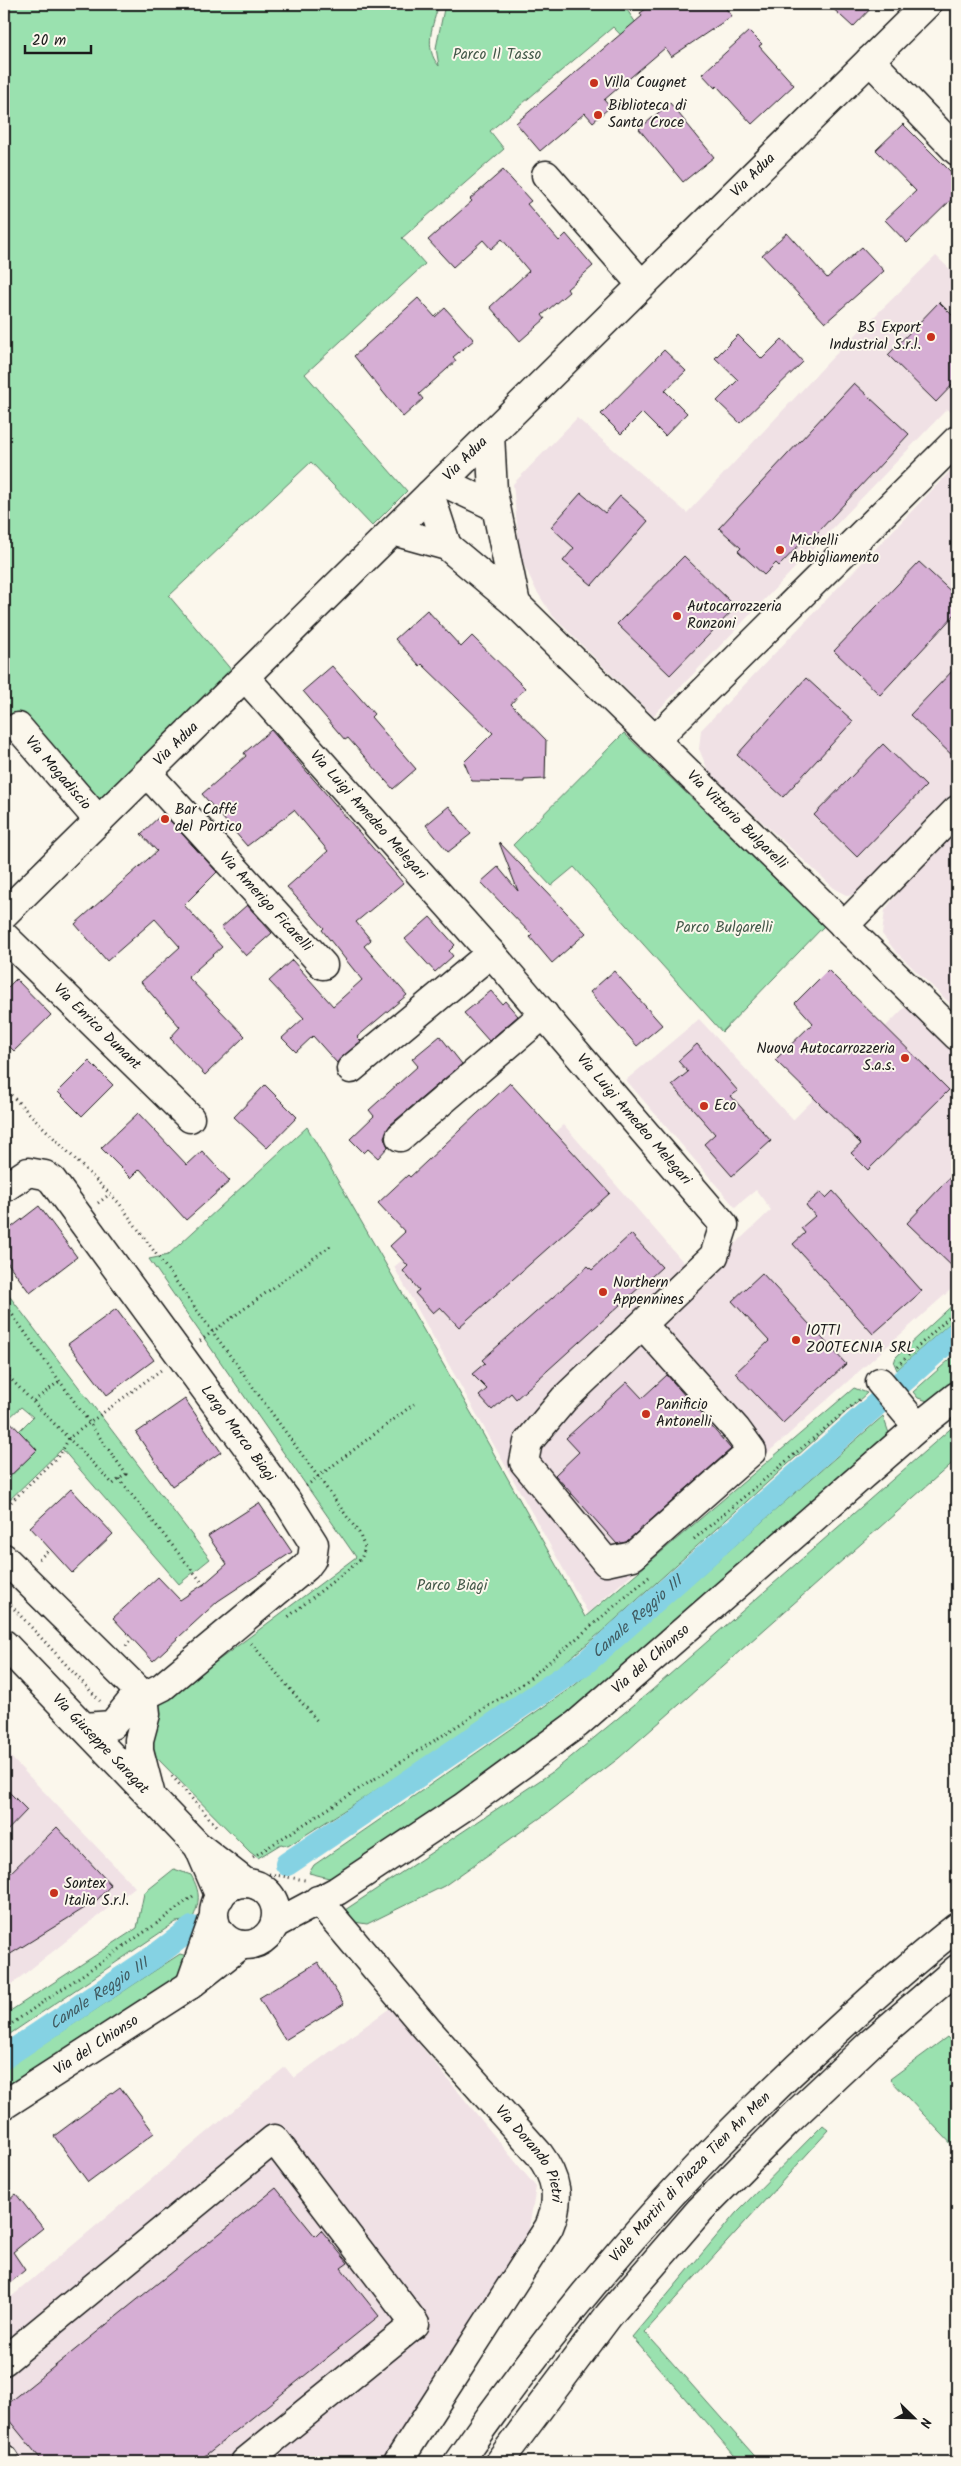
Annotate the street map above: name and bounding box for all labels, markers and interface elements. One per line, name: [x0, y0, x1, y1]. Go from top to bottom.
scale bar: [25, 22, 91, 54]
text: 20 m: [32, 29, 66, 53]
park label: Parco Il Tasso: [453, 43, 542, 67]
place label: Villa Cougnet: [604, 71, 687, 95]
marker: Villa Cougnet: [588, 77, 600, 89]
place label: Biblioteca di Santa Croce: [608, 94, 688, 135]
marker: Biblioteca di Santa Croce: [592, 109, 604, 121]
street label: Via Adua: [725, 147, 781, 203]
place label: BS Export Industrial S.r.l.: [829, 316, 921, 357]
marker: BS Export Industrial S.r.l.: [925, 331, 937, 343]
street label: Via Adua: [437, 431, 494, 487]
place label: Michelli Abbigliamento: [790, 529, 879, 570]
marker: Michelli Abbigliamento: [774, 544, 786, 556]
place label: Autocarrozzeria Ronzoni: [687, 595, 782, 636]
marker: Autocarrozzeria Ronzoni: [671, 610, 683, 622]
street label: Via Adua: [148, 716, 205, 772]
street label: Via Mogadiscio: [19, 731, 97, 816]
street label: Via Luigi Amedeo Melegari: [304, 745, 434, 887]
street label: Via Vittorio Bulgarelli: [681, 765, 794, 876]
place label: Bar Caffé del Portico: [175, 798, 242, 839]
marker: Bar Caffé del Portico: [159, 813, 171, 825]
street label: Via Amerigo Ficarelli: [213, 846, 319, 959]
park label: Parco Bulgarelli: [676, 916, 774, 940]
street label: Via Enrico Dunant: [47, 978, 147, 1076]
place label: Nuova Autocarrozzeria S.a.s.: [757, 1037, 895, 1078]
street label: Via Luigi Amedeo Melegari: [570, 1048, 698, 1192]
marker: Nuova Autocarrozzeria S.a.s.: [899, 1052, 911, 1064]
place label: Eco: [714, 1094, 736, 1118]
marker: Eco: [698, 1100, 710, 1112]
place label: Northern Appennines: [613, 1271, 685, 1312]
marker: Northern Appennines: [597, 1286, 609, 1298]
place label: IOTTI ZOOTECNIA SRL: [806, 1319, 914, 1360]
marker: IOTTI ZOOTECNIA SRL: [790, 1334, 802, 1346]
street label: Largo Marco Biagi: [194, 1380, 282, 1488]
place label: Panificio Antonelli: [656, 1393, 713, 1434]
marker: Panificio Antonelli: [640, 1408, 652, 1420]
water label: Canale Reggio III: [586, 1568, 690, 1664]
park label: Parco Biagi: [417, 1574, 489, 1598]
street label: Via del Chionso: [607, 1618, 696, 1700]
street label: Via Giuseppe Saragat: [46, 1688, 155, 1800]
place label: Sontex Italia S.r.l.: [64, 1872, 129, 1913]
marker: Sontex Italia S.r.l.: [48, 1887, 60, 1899]
water label: Canale Reggio III: [44, 1950, 155, 2036]
street label: Via del Chionso: [49, 2009, 144, 2082]
street label: Viale Martiri di Piazza Tien An Men: [604, 2086, 777, 2268]
street label: Via Dorando Pietri: [489, 2100, 568, 2204]
north arrow: [888, 2394, 938, 2444]
text: N: [913, 2414, 937, 2431]

